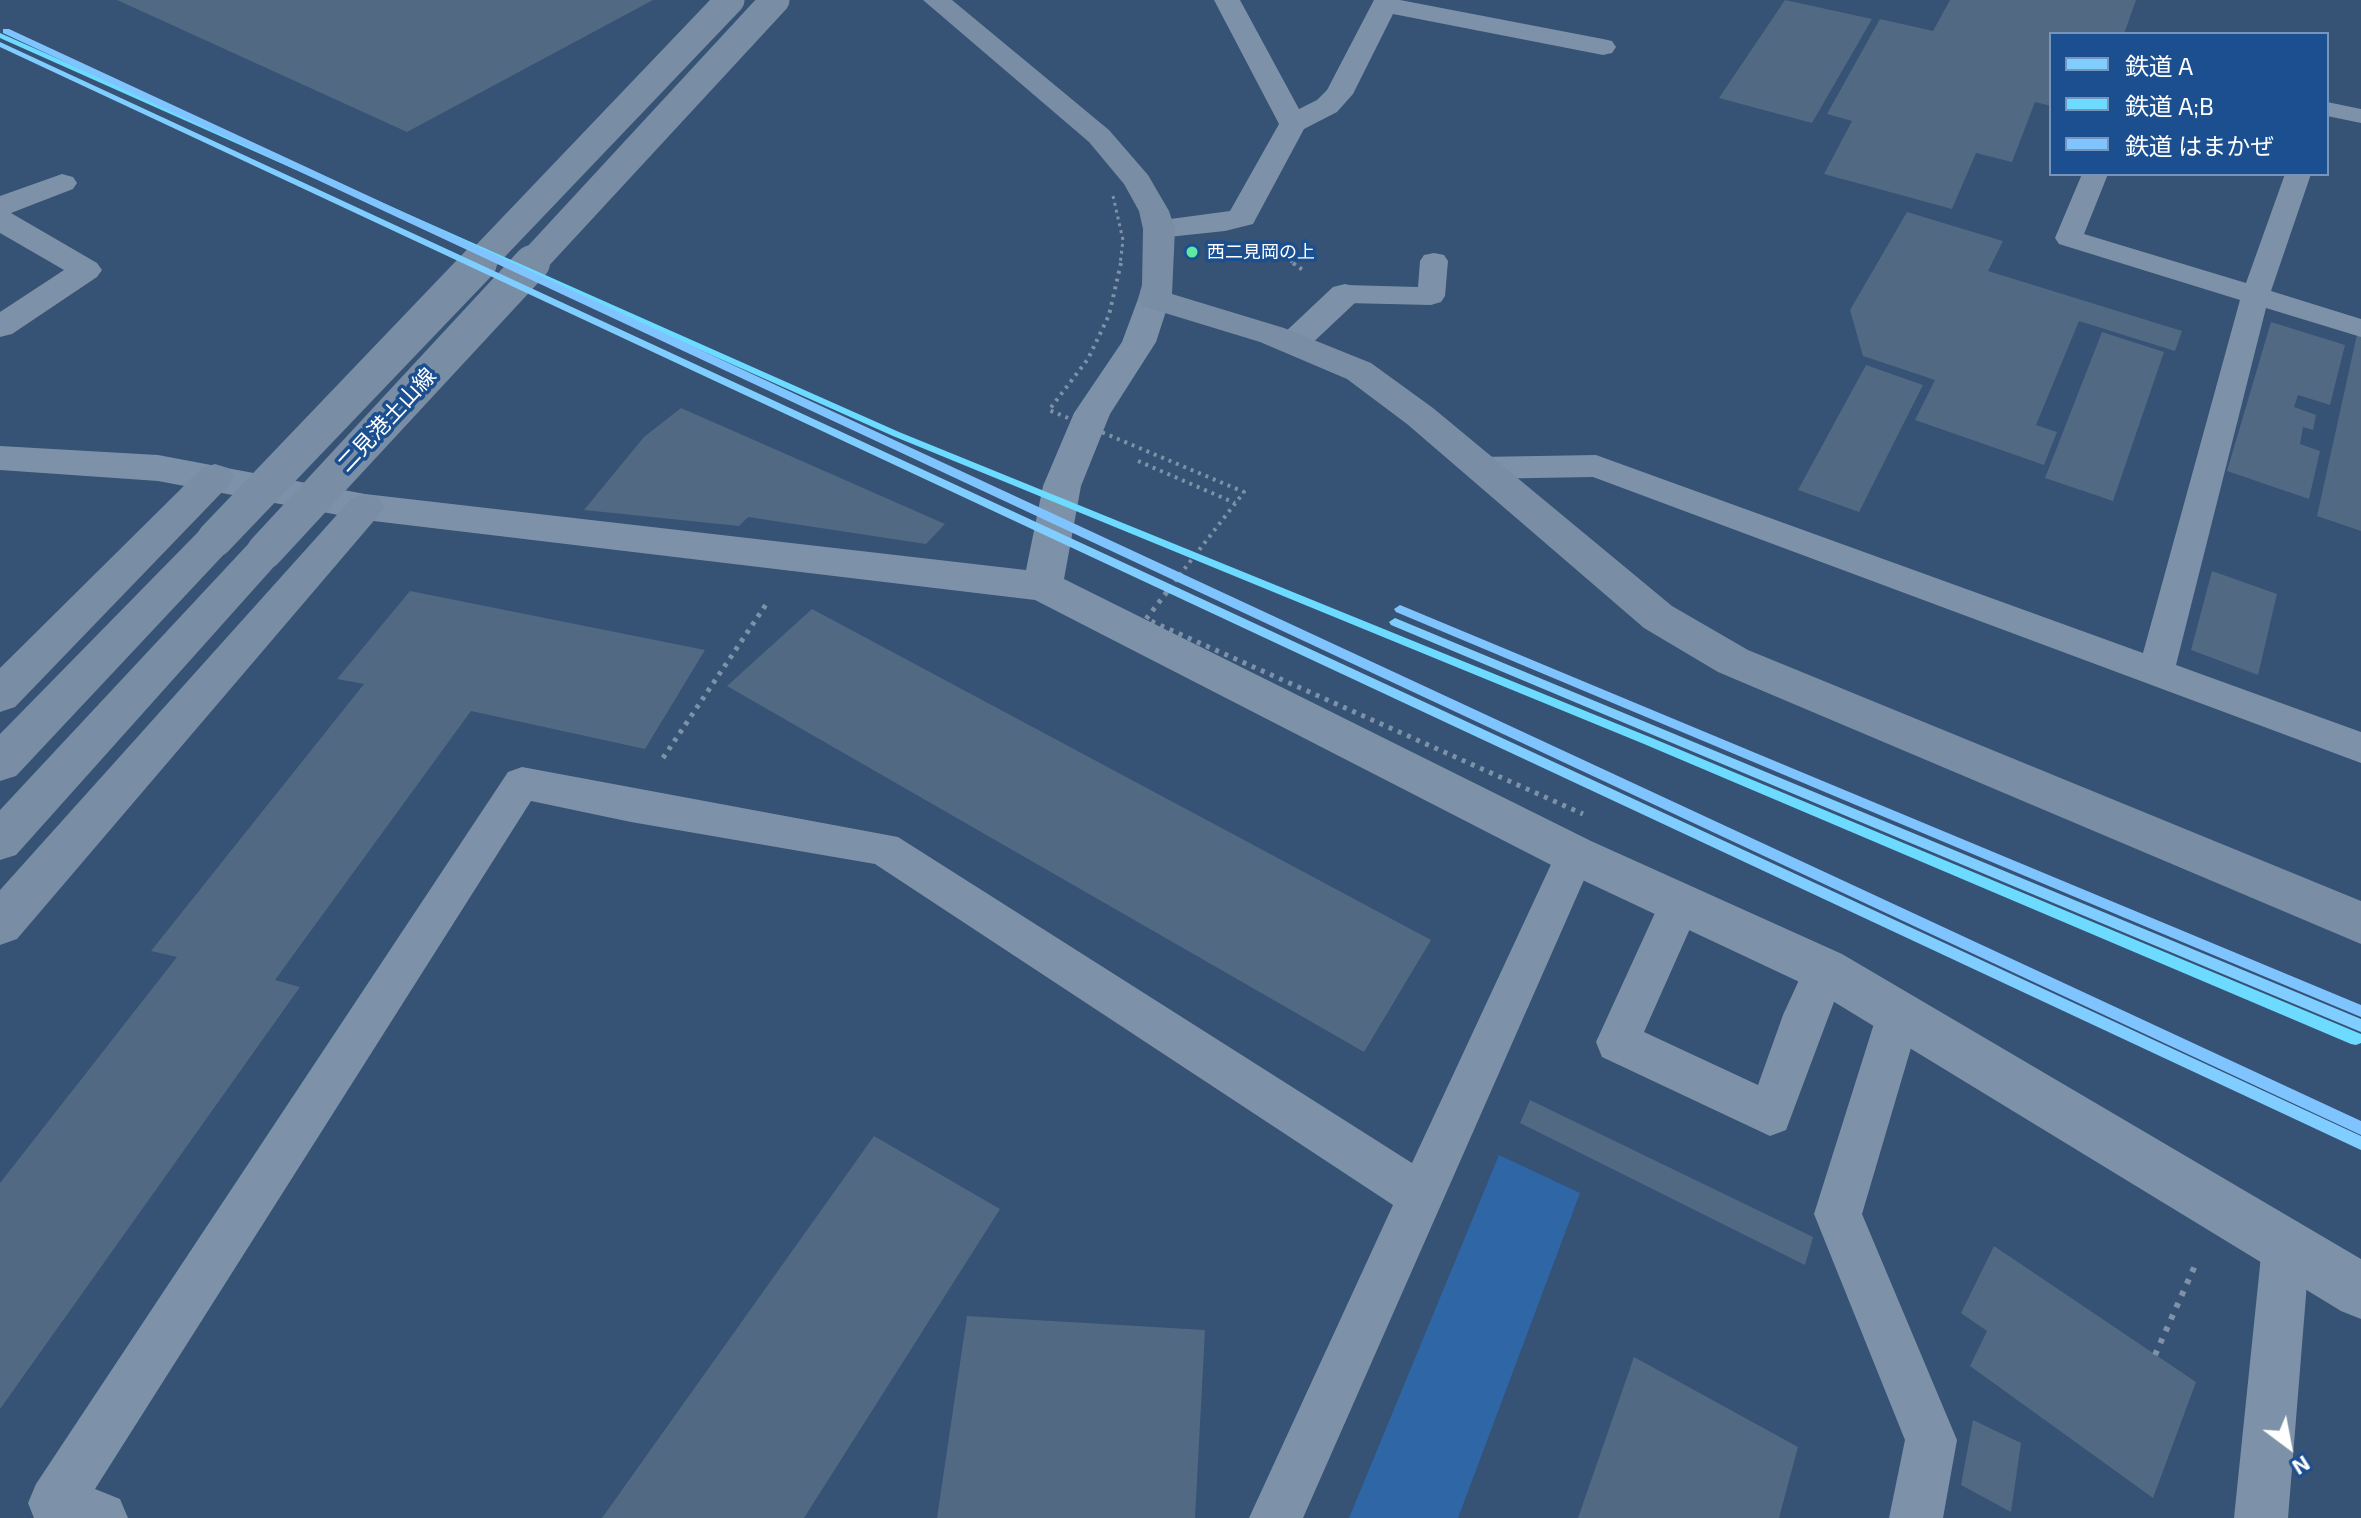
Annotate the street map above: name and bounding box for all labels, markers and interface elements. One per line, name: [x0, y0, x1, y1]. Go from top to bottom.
legend: [2049, 32, 2329, 176]
text: 鉄道 A: [2125, 51, 2193, 80]
text: 鉄道 A;B: [2125, 91, 2214, 120]
text: 鉄道 はまかぜ: [2125, 131, 2274, 160]
place label: 西二見岡の上: [1207, 241, 1315, 263]
marker: 西二見岡の上: [1184, 244, 1200, 260]
street label: 二見港土山線: [332, 363, 442, 477]
north arrow: [2249, 1406, 2329, 1486]
text: N: [2288, 1451, 2315, 1482]

